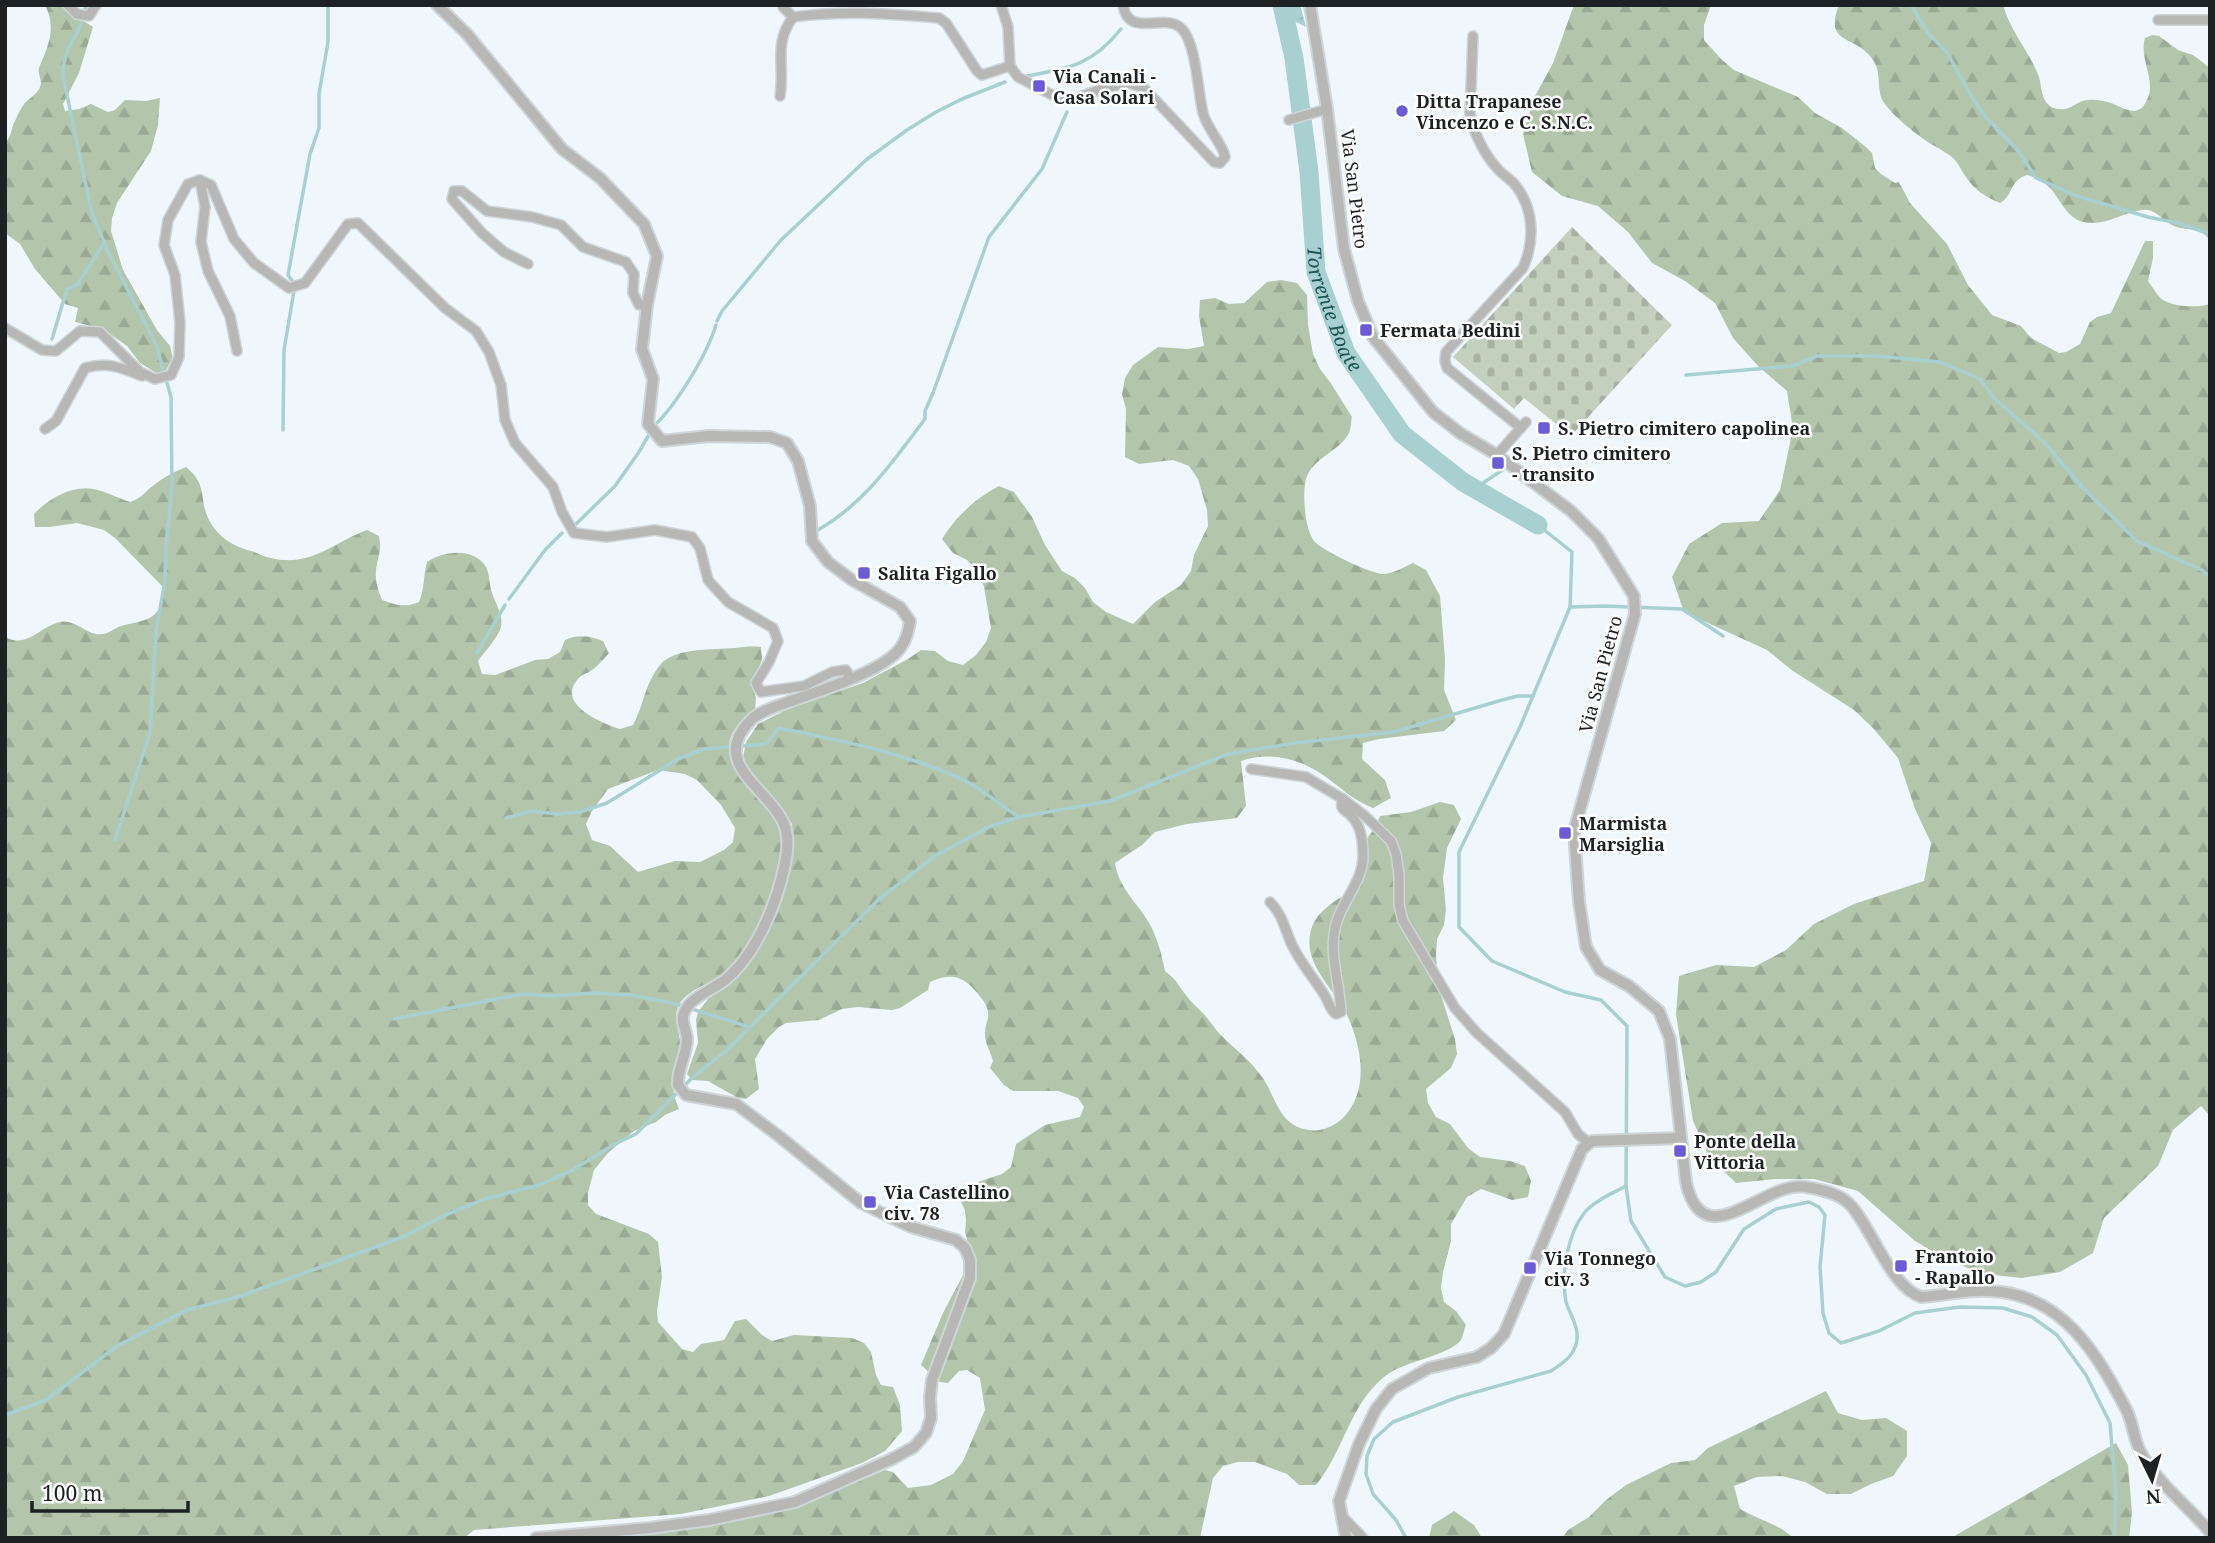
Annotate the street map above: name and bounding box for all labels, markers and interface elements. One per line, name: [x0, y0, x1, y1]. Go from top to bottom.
place label: Via Canali - Casa Solari: [1053, 64, 1156, 109]
marker: Via Canali - Casa Solari: [1031, 78, 1047, 94]
place label: Ditta Trapanese Vincenzo e C. S.N.C.: [1416, 89, 1593, 134]
marker: Ditta Trapanese Vincenzo e C. S.N.C.: [1394, 103, 1410, 119]
street label: Via San Pietro: [1336, 128, 1374, 250]
water label: Torrente Boate: [1301, 245, 1368, 377]
place label: Fermata Bedini: [1380, 318, 1521, 342]
marker: Fermata Bedini: [1358, 322, 1374, 338]
place label: S. Pietro cimitero capolinea: [1558, 416, 1811, 440]
marker: S. Pietro cimitero capolinea: [1536, 420, 1552, 436]
place label: S. Pietro cimitero - transito: [1512, 441, 1671, 486]
marker: S. Pietro cimitero - transito: [1490, 455, 1506, 471]
place label: Salita Figallo: [878, 561, 997, 585]
marker: Salita Figallo: [856, 565, 872, 581]
street label: Via San Pietro: [1573, 613, 1627, 735]
place label: Marmista Marsiglia: [1579, 811, 1667, 856]
marker: Marmista Marsiglia: [1557, 825, 1573, 841]
place label: Ponte della Vittoria: [1694, 1129, 1796, 1174]
marker: Ponte della Vittoria: [1672, 1143, 1688, 1159]
place label: Via Castellino civ. 78: [884, 1180, 1010, 1225]
marker: Via Castellino civ. 78: [862, 1194, 878, 1210]
place label: Frantoio - Rapallo: [1915, 1244, 1995, 1289]
place label: Via Tonnego civ. 3: [1544, 1246, 1656, 1291]
marker: Frantoio - Rapallo: [1893, 1258, 1909, 1274]
marker: Via Tonnego civ. 3: [1522, 1260, 1538, 1276]
north arrow: [2117, 1445, 2187, 1515]
scale bar: [32, 1470, 187, 1514]
text: 100 m: [42, 1479, 103, 1507]
text: N: [2145, 1483, 2162, 1511]

